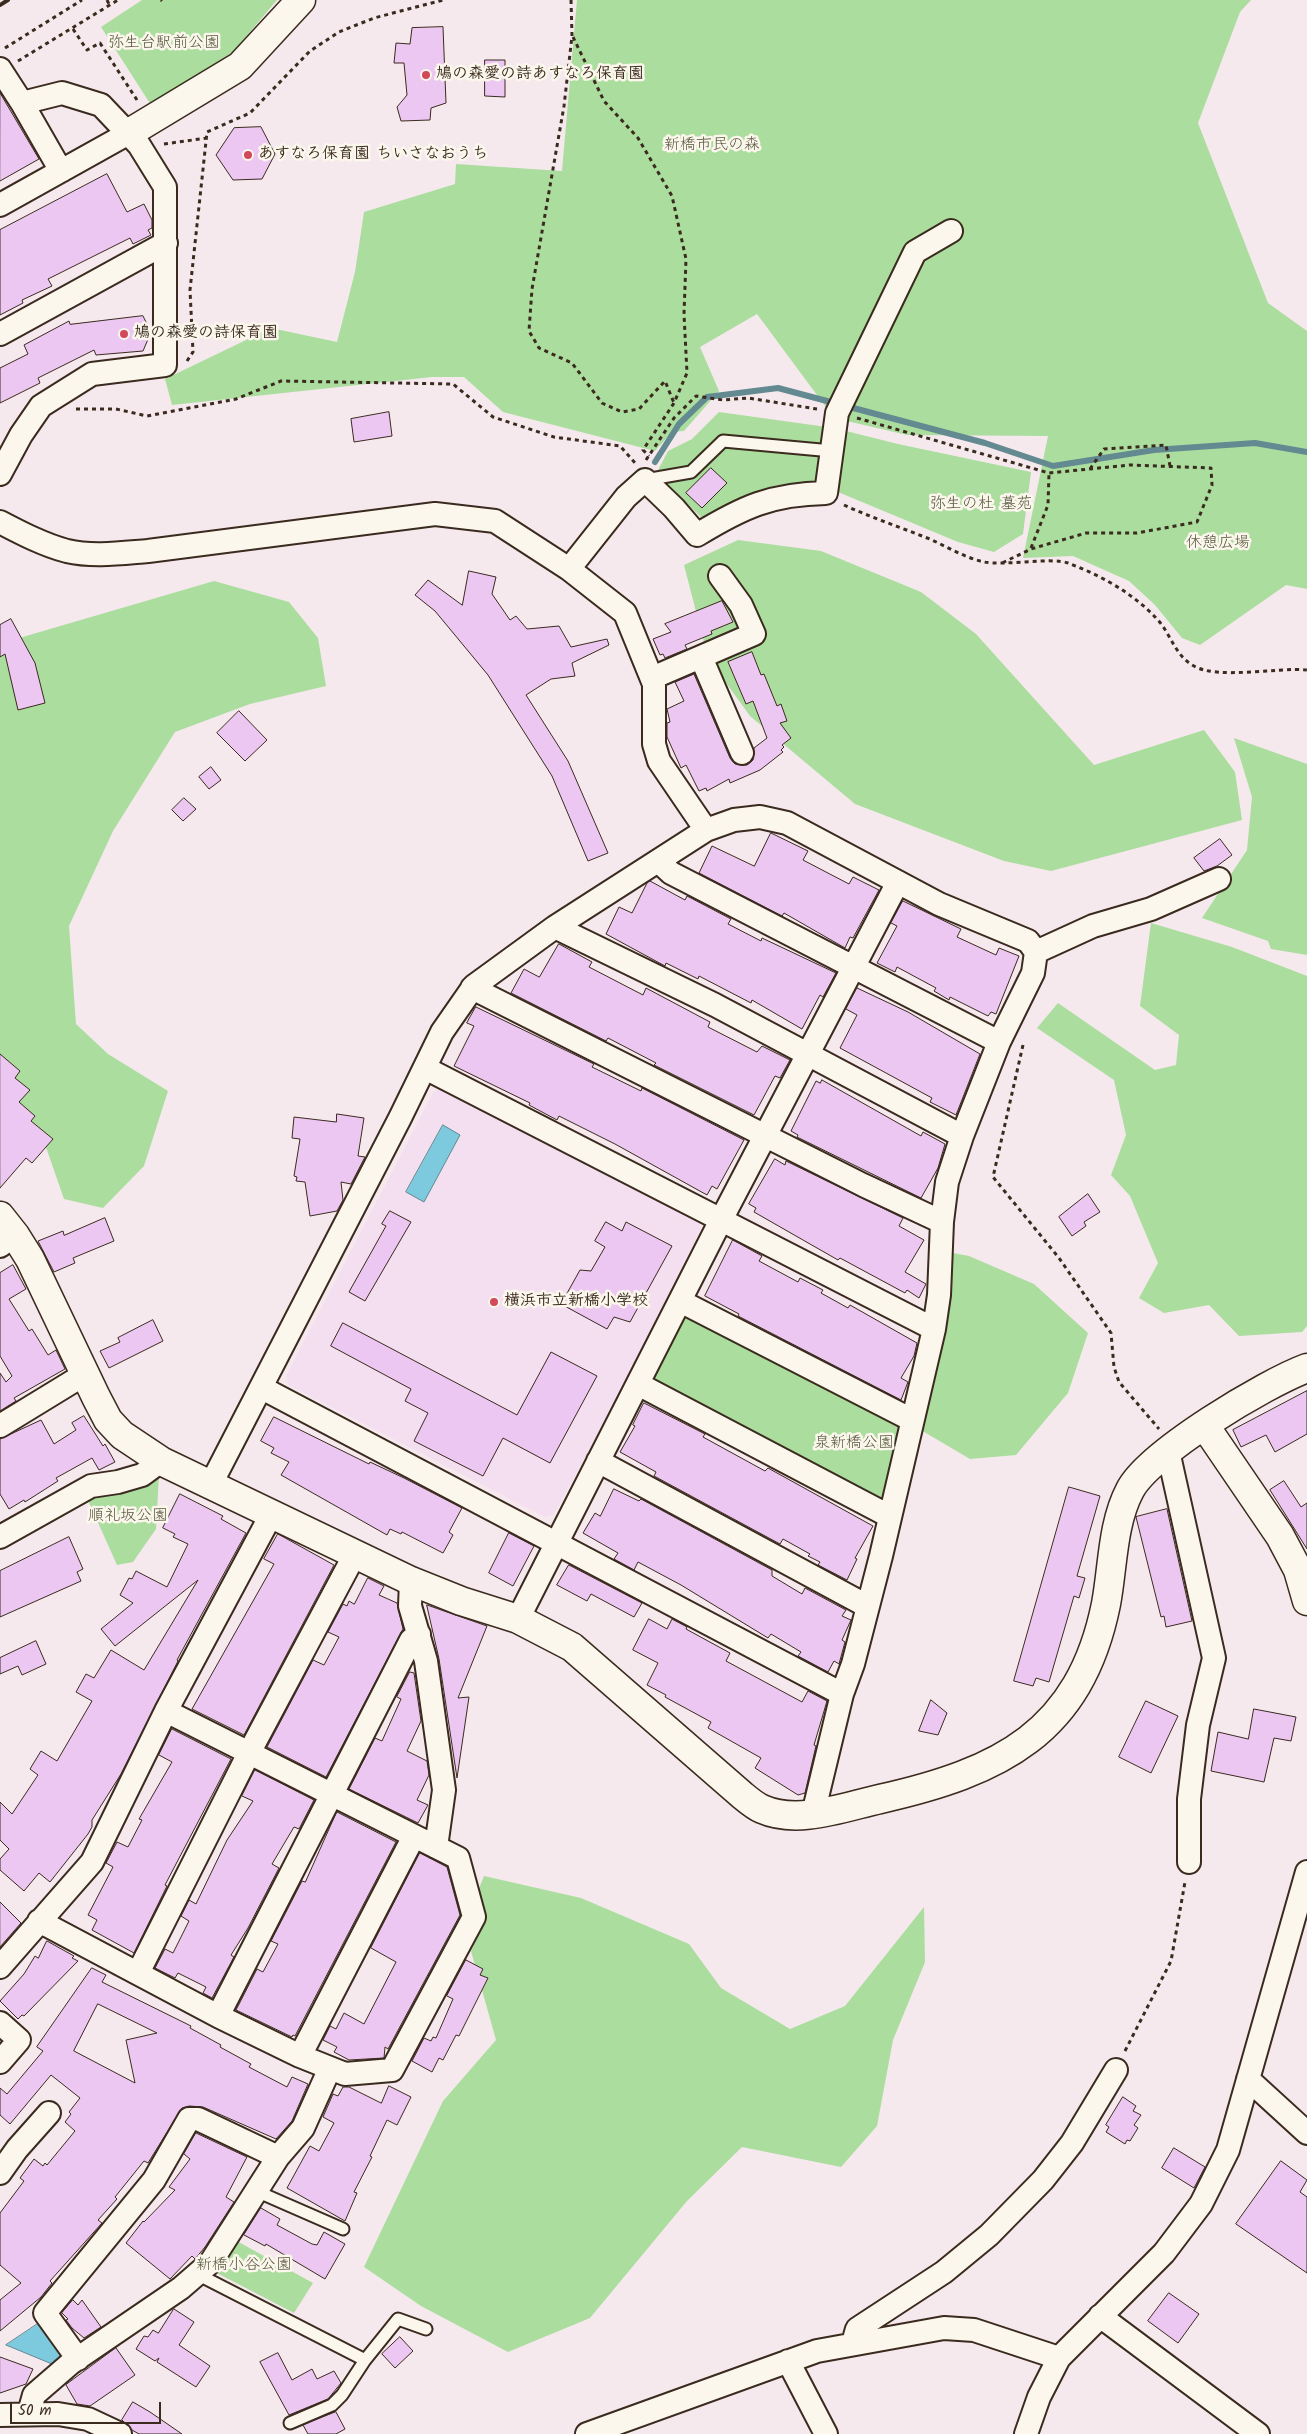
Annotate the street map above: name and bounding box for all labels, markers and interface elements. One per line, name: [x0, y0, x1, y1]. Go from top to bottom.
park label: 弥生台駅前公園: [108, 34, 220, 54]
place label: 鳩の森愛の詩あすなろ保育園: [436, 65, 644, 85]
marker: 鳩の森愛の詩あすなろ保育園: [420, 69, 432, 81]
park label: 新橋市民の森: [664, 136, 760, 156]
place label: あすなろ保育園 ちいさなおうち: [258, 145, 488, 165]
marker: あすなろ保育園 ちいさなおうち: [242, 149, 254, 161]
place label: 鳩の森愛の詩保育園: [134, 324, 278, 344]
marker: 鳩の森愛の詩保育園: [118, 328, 130, 340]
park label: 弥生の杜 墓苑: [930, 495, 1032, 515]
park label: 休憩広場: [1186, 534, 1250, 554]
place label: 横浜市立新橋小学校: [504, 1292, 648, 1312]
marker: 横浜市立新橋小学校: [488, 1296, 500, 1308]
park label: 泉新橋公園: [814, 1434, 894, 1454]
park label: 順礼坂公園: [88, 1507, 168, 1527]
park label: 新橋小谷公園: [196, 2256, 292, 2276]
scale bar: [12, 2392, 164, 2424]
text: 50 m: [18, 2399, 52, 2423]

